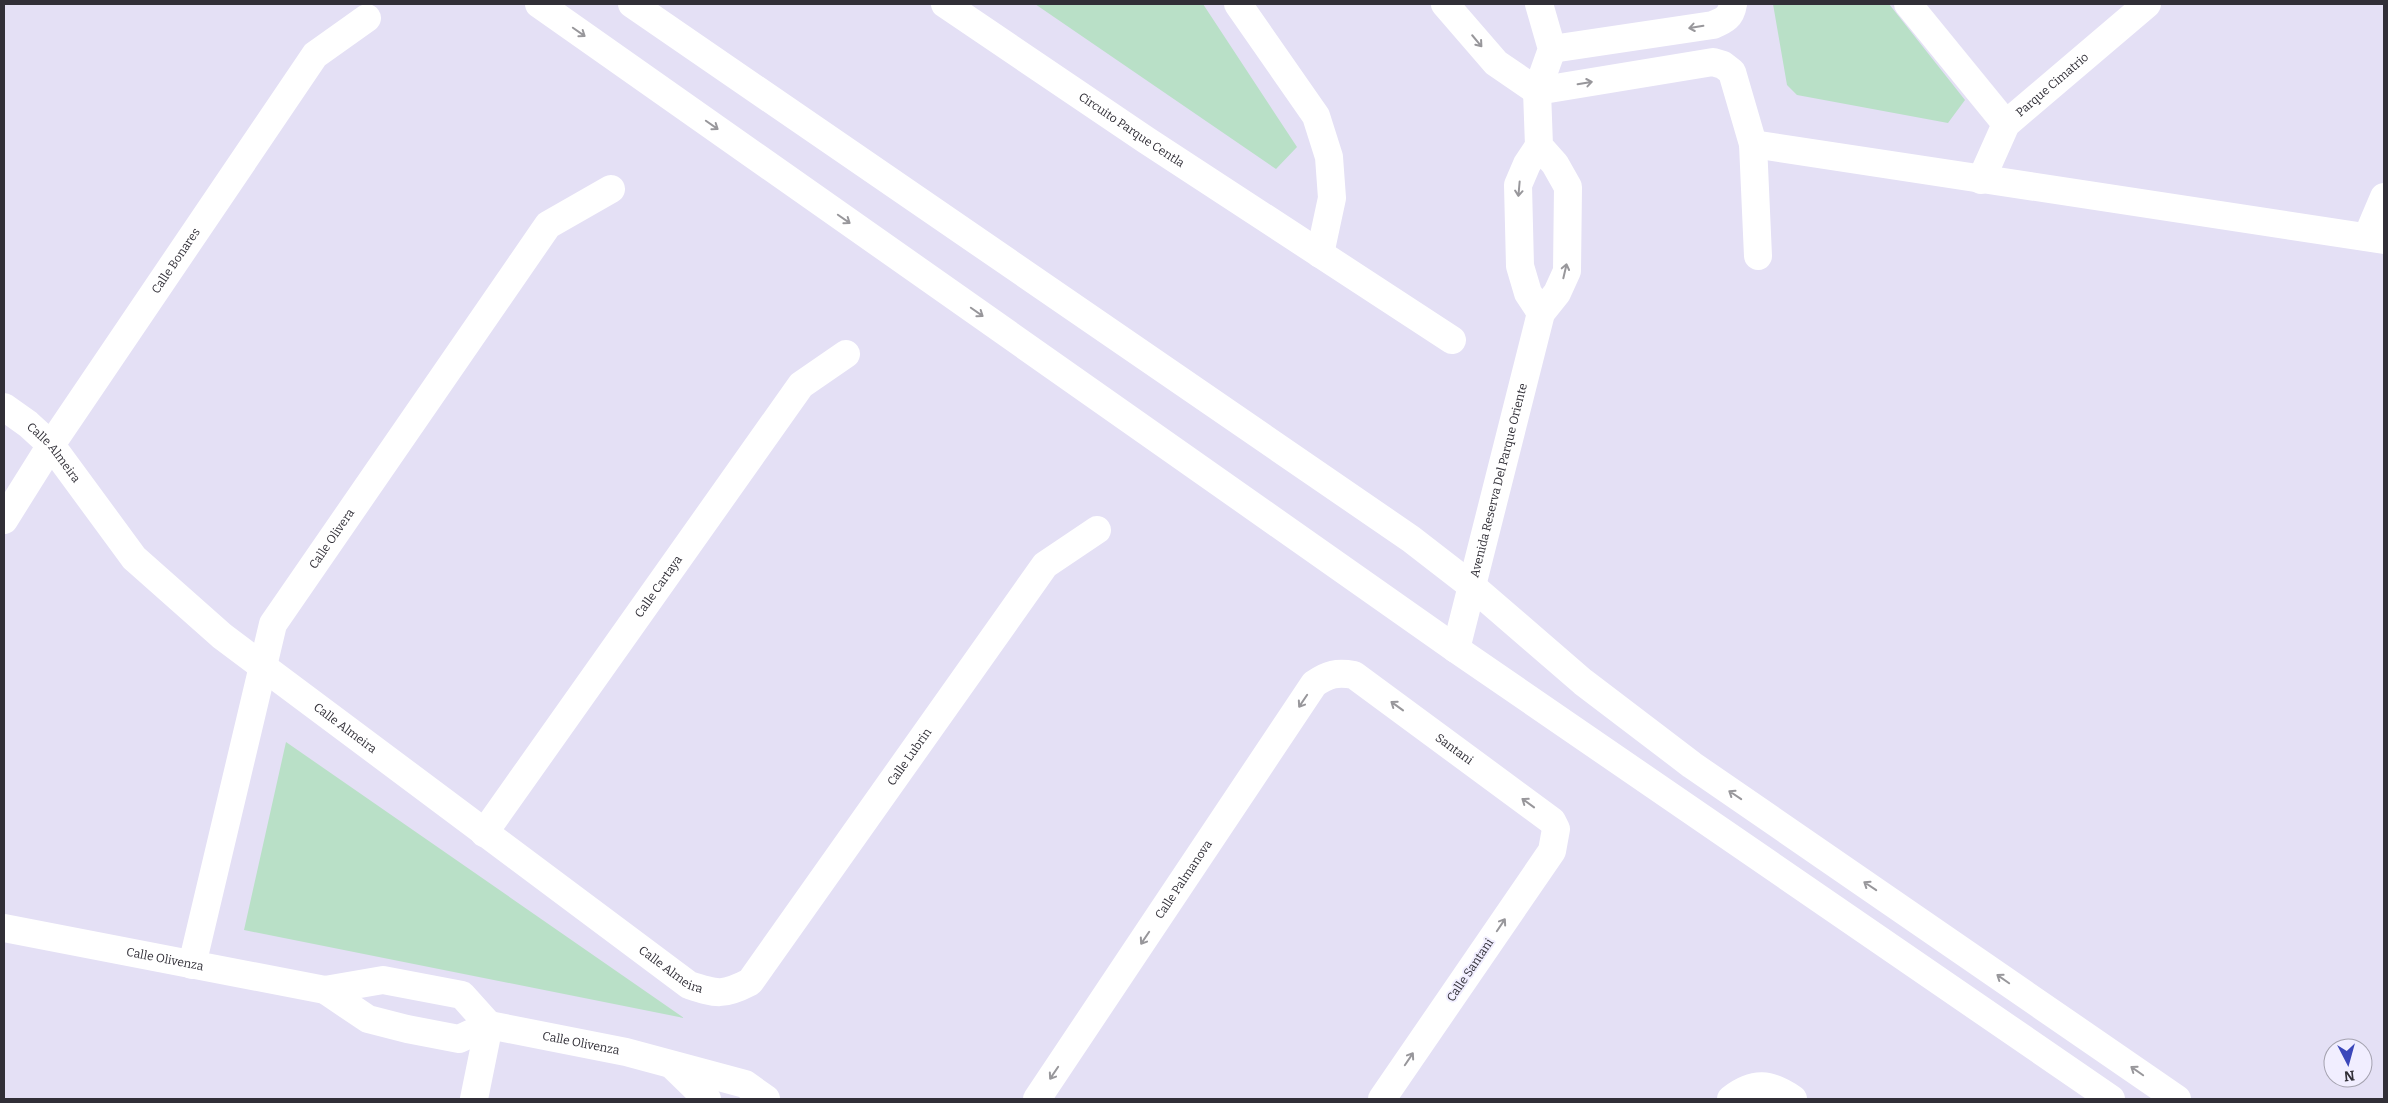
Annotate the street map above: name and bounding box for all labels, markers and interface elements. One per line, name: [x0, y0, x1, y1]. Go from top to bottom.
one-way arrow: [1688, 22, 1704, 32]
one-way arrow: [572, 27, 586, 37]
one-way arrow: [1471, 34, 1483, 47]
street label: Parque Cimatrio: [2013, 50, 2091, 119]
one-way arrow: [1576, 78, 1592, 88]
street label: Circuito Parque Centla: [1076, 90, 1187, 170]
one-way arrow: [704, 120, 718, 130]
one-way arrow: [1514, 181, 1524, 197]
one-way arrow: [837, 214, 851, 224]
street label: Calle Bonares: [149, 225, 203, 296]
one-way arrow: [1561, 264, 1570, 280]
one-way arrow: [970, 307, 984, 317]
street label: Avenida Reserva Del Parque Oriente: [1467, 382, 1530, 579]
street label: Calle Almeira: [24, 420, 83, 486]
street label: Calle Olivera: [306, 506, 358, 572]
street label: Calle Cartaya: [632, 552, 685, 620]
one-way arrow: [1298, 694, 1308, 708]
street label: Calle Almeira: [311, 700, 380, 756]
one-way arrow: [1390, 701, 1404, 712]
street label: Calle Lubrin: [884, 725, 935, 788]
street label: Santani: [1433, 731, 1476, 768]
one-way arrow: [1729, 790, 1743, 800]
one-way arrow: [1521, 797, 1535, 808]
street label: Calle Palmanova: [1152, 837, 1215, 922]
one-way arrow: [1863, 881, 1877, 891]
one-way arrow: [1496, 918, 1506, 932]
one-way arrow: [1140, 930, 1150, 944]
street label: Calle Santani: [1444, 935, 1496, 1004]
street label: Calle Almeira: [636, 943, 705, 996]
street label: Calle Olivenza: [125, 945, 205, 973]
one-way arrow: [1997, 974, 2011, 984]
street label: Calle Olivenza: [541, 1029, 621, 1058]
north arrow: [2323, 1038, 2373, 1088]
one-way arrow: [1404, 1052, 1414, 1066]
one-way arrow: [1049, 1065, 1059, 1079]
one-way arrow: [2130, 1066, 2144, 1076]
text: N: [2343, 1066, 2356, 1084]

